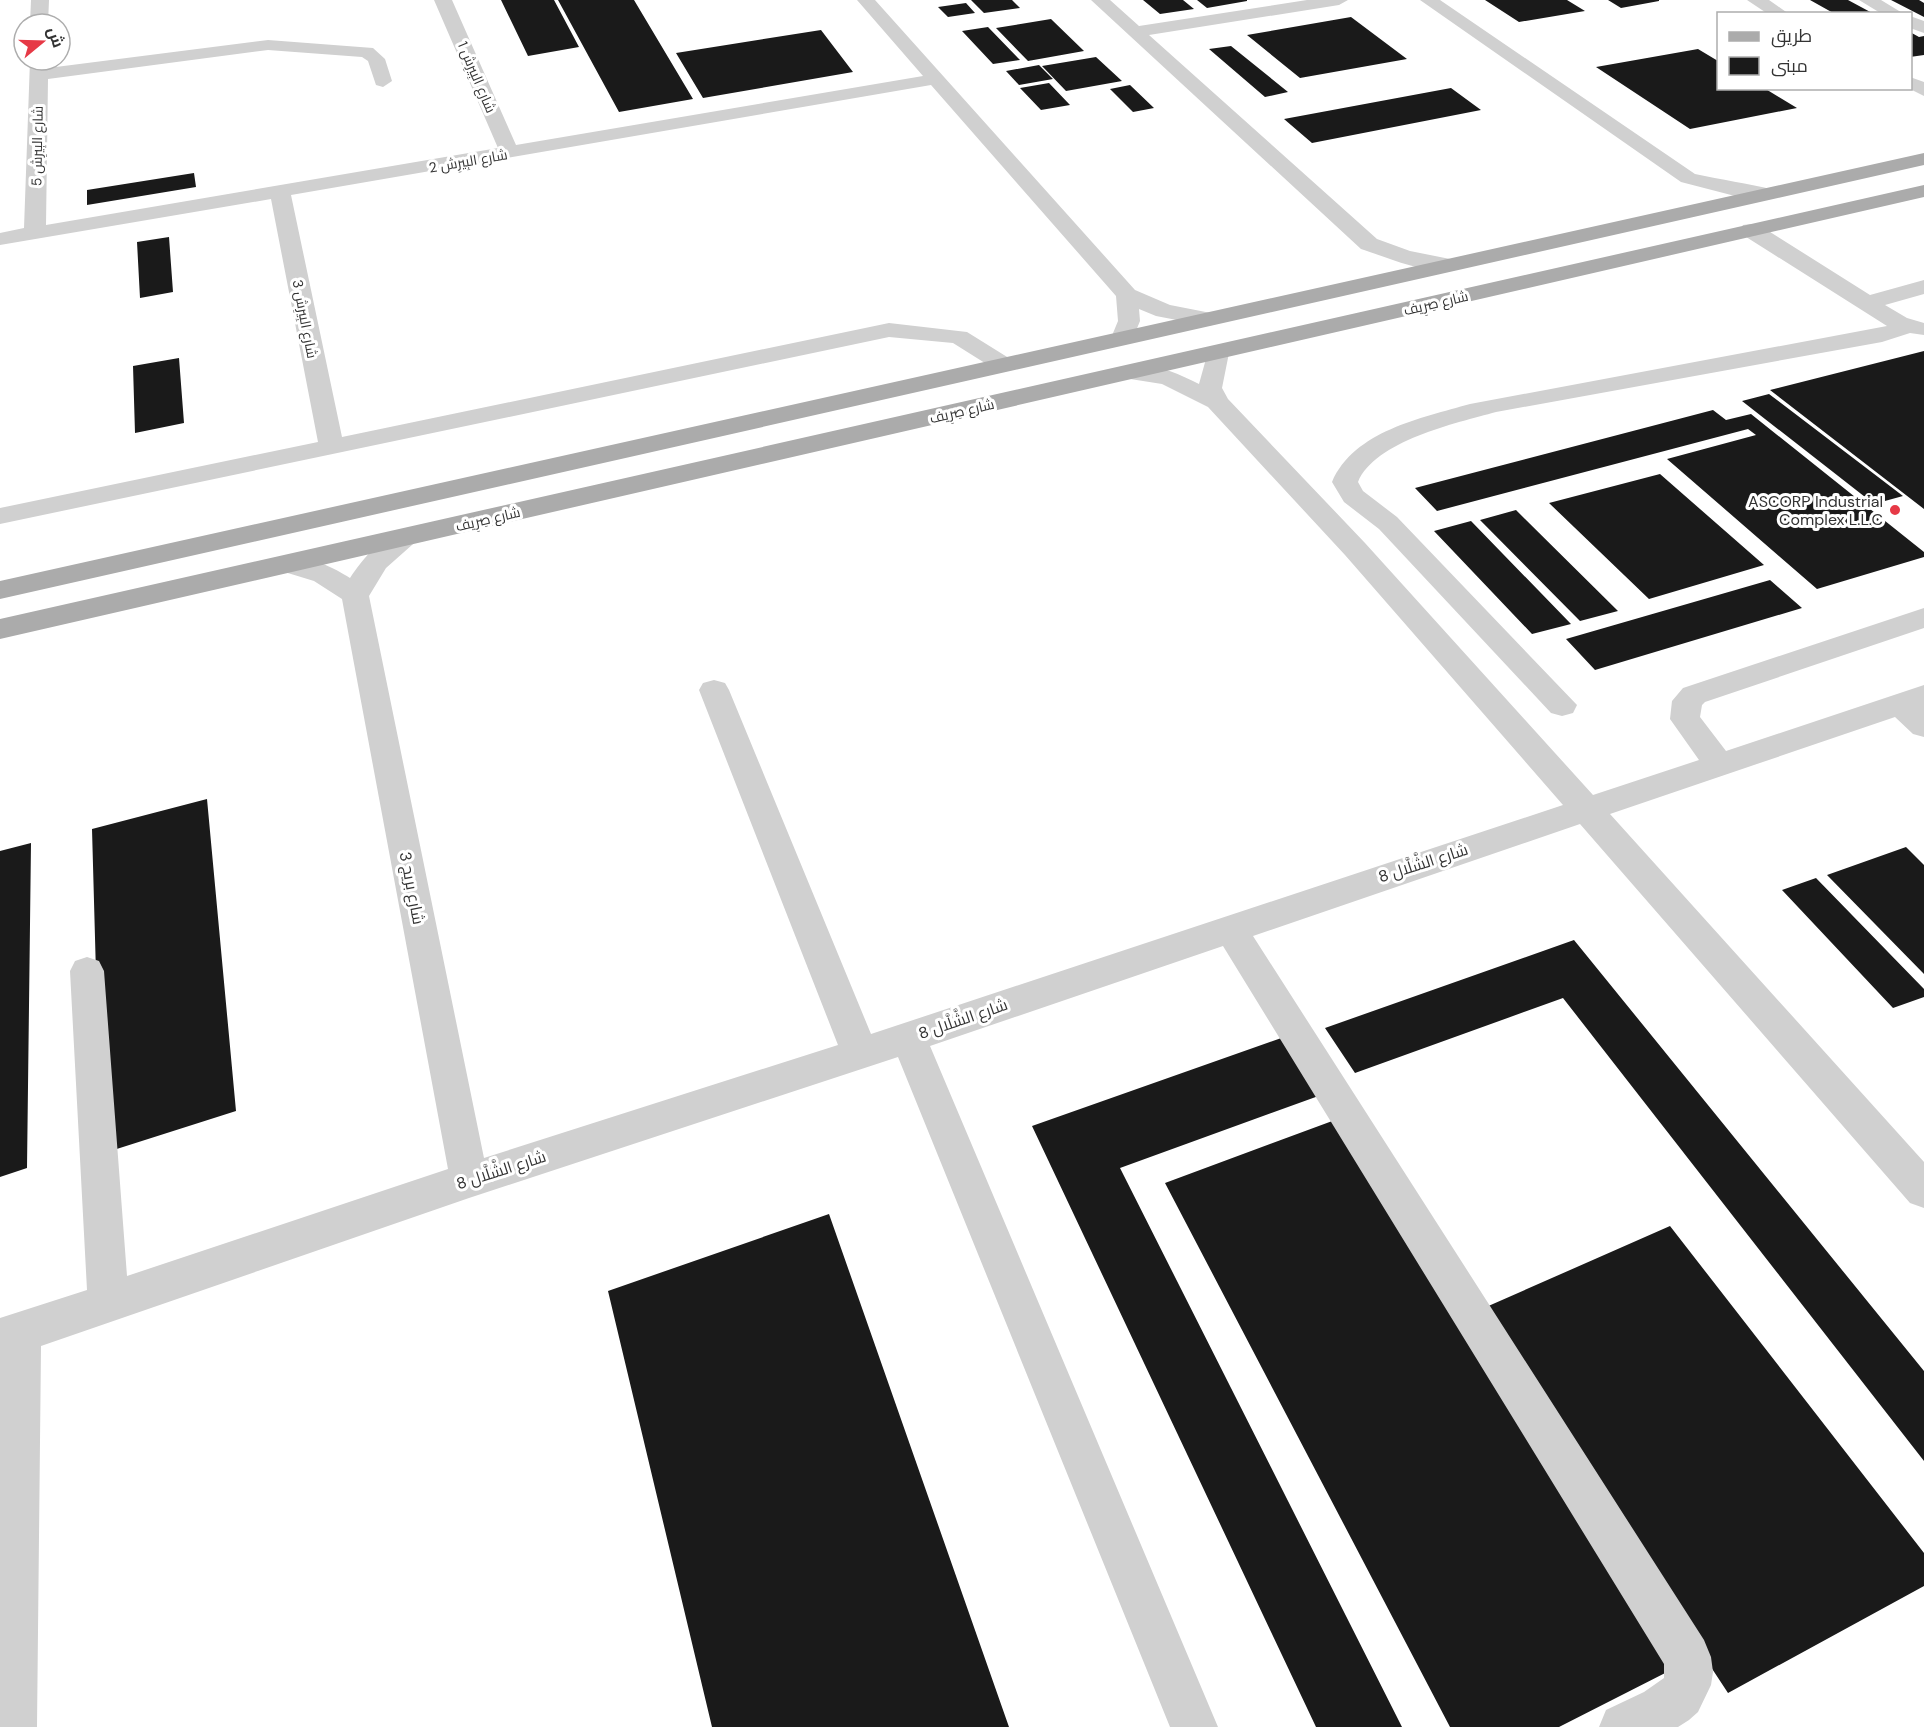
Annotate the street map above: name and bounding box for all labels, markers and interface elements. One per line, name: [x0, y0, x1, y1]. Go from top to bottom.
north arrow: [12, 12, 72, 72]
legend: [1717, 12, 1912, 90]
text: ش: [42, 24, 69, 50]
text: طريق: [1771, 24, 1812, 48]
street label: شارع البِيرِش 1: [453, 39, 500, 116]
text: مبنى: [1771, 54, 1808, 78]
street label: شارع البِيرِش 5: [27, 106, 47, 186]
street label: شارع البِيرِش 2: [427, 145, 509, 177]
street label: شارع البِيرِش 3: [288, 278, 321, 360]
street label: شارع صِرِيف: [1402, 287, 1470, 320]
street label: شارع صِرِيف: [928, 395, 996, 428]
place label: ASCORP Industrial Complex L.L.C: [1748, 491, 1883, 530]
street label: شارع صِرِيف: [454, 503, 522, 536]
marker: ASCORP Industrial Complex L.L.C: [1888, 503, 1902, 517]
street label: شارع الشَّلَّال 8: [1375, 836, 1471, 888]
street label: شارع بريج 3: [394, 850, 429, 926]
street label: شارع الشَّلَّال 8: [915, 991, 1011, 1045]
street label: شارع الشَّلَّال 8: [453, 1143, 549, 1195]

